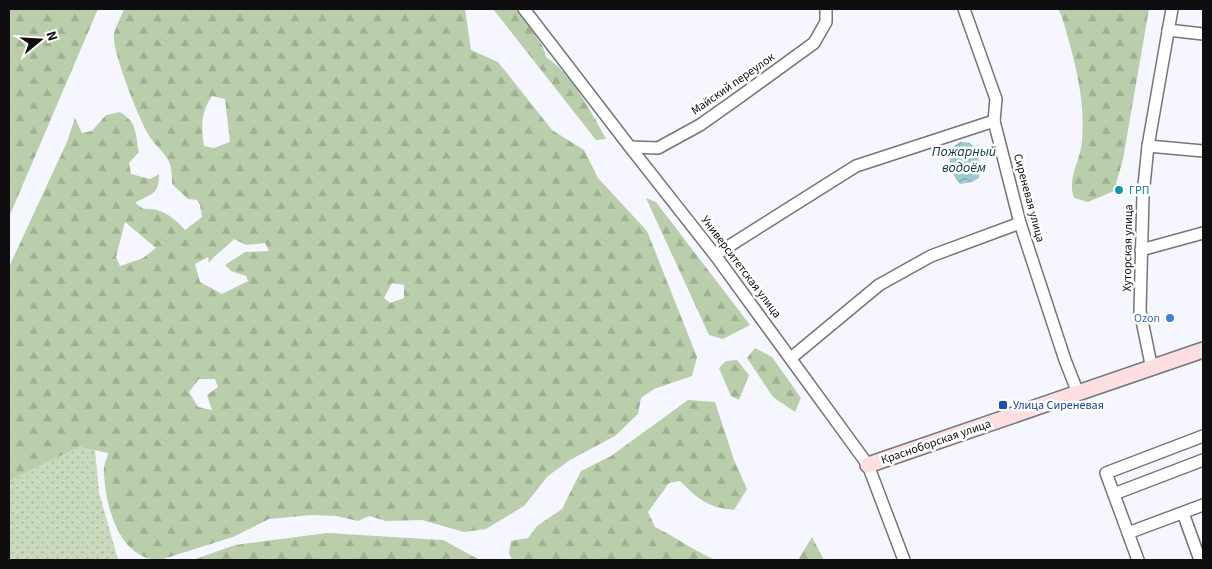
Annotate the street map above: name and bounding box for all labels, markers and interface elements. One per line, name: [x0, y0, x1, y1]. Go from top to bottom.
north arrow: [15, 15, 65, 65]
text: N: [40, 29, 62, 44]
street label: Майский переулок: [688, 49, 778, 119]
water label: Пожарный водоём: [932, 142, 996, 178]
street label: Сиреневая улица: [1009, 152, 1049, 244]
place label: ГРП: [1129, 182, 1150, 199]
marker: ГРП: [1113, 184, 1125, 196]
street label: Хуторская улица: [1119, 204, 1137, 292]
street label: Университетская улица: [697, 212, 785, 322]
place label: Ozon: [1134, 310, 1160, 327]
marker: Ozon: [1164, 312, 1176, 324]
place label: Улица Сиреневая: [1013, 397, 1104, 414]
marker: Улица Сиреневая: [997, 399, 1009, 411]
street label: Красноборская улица: [879, 415, 993, 469]

